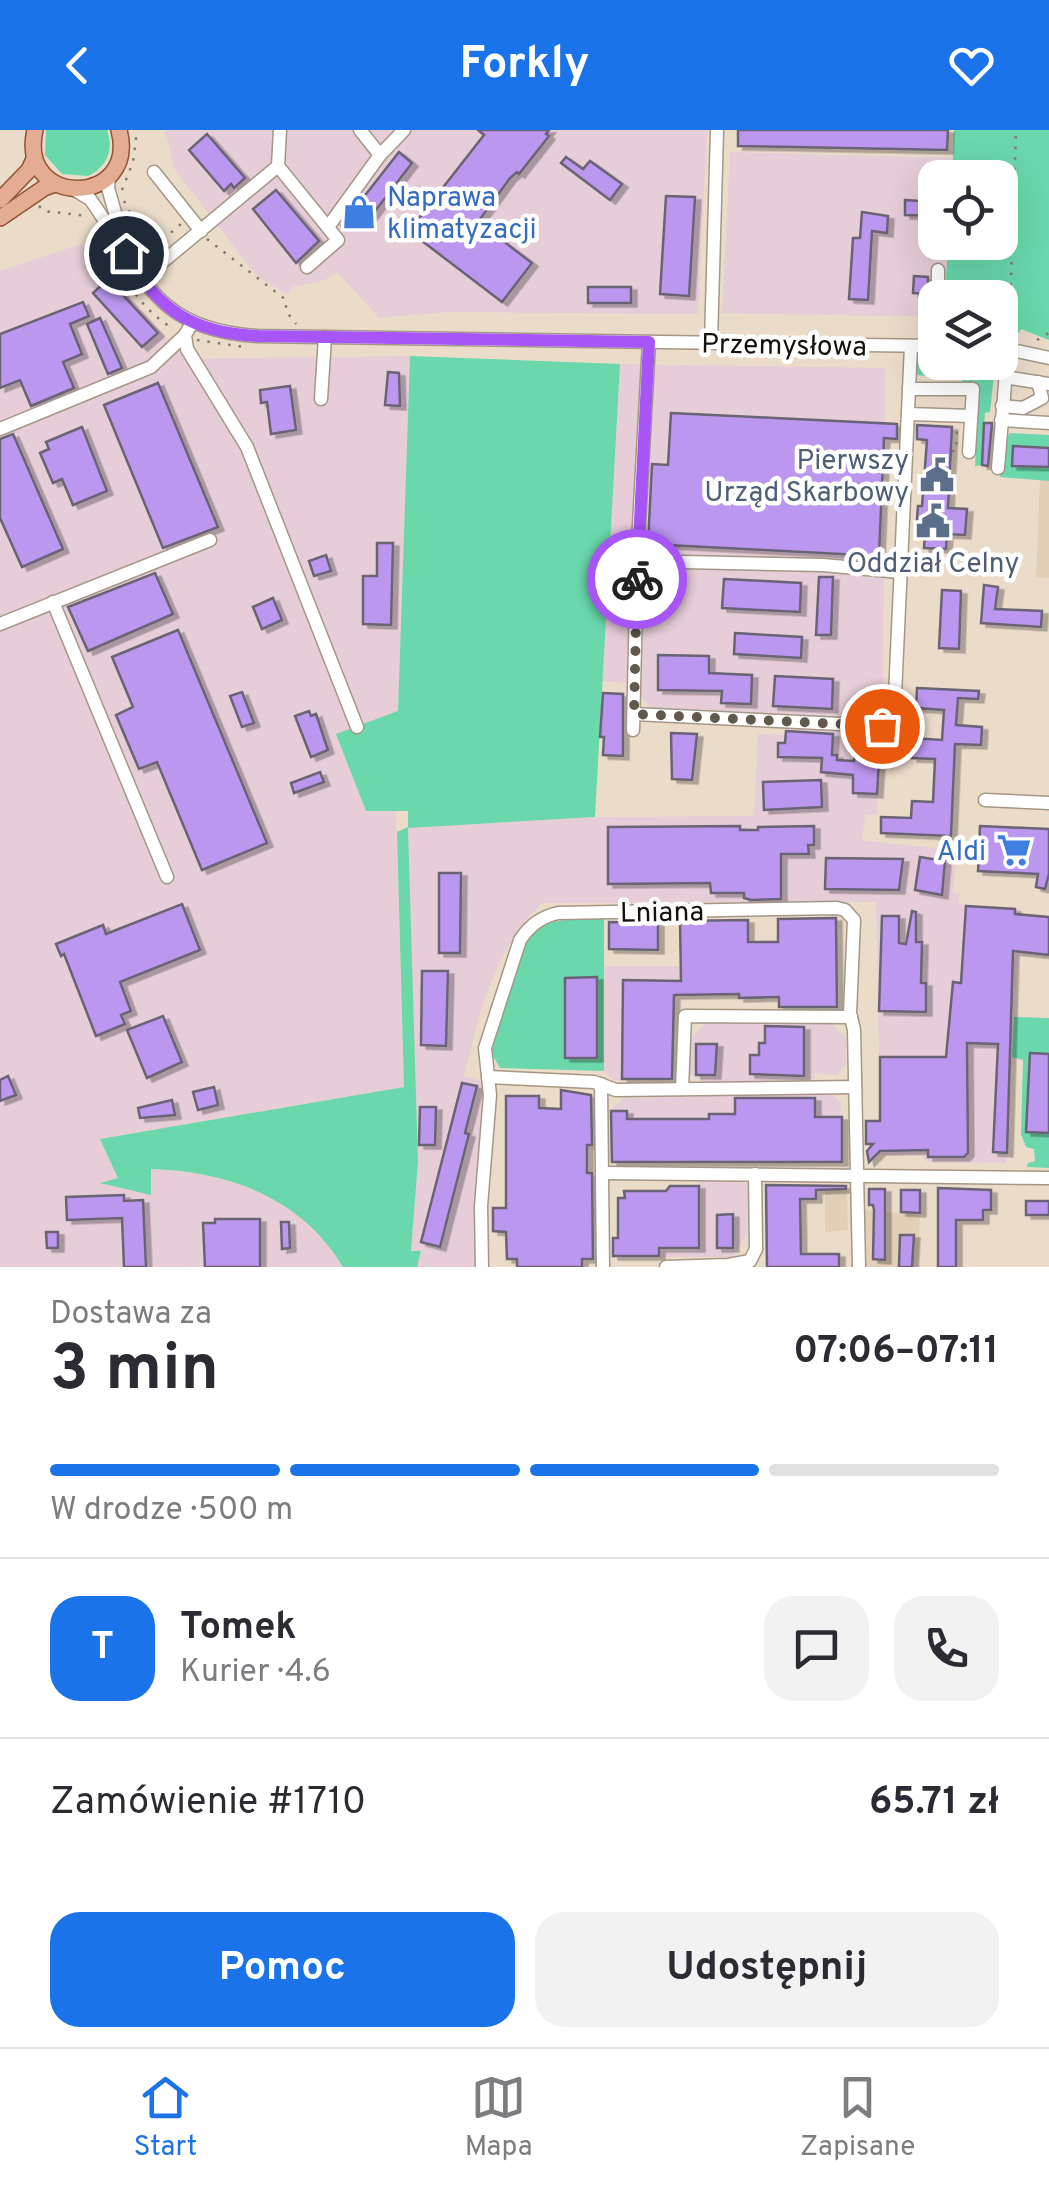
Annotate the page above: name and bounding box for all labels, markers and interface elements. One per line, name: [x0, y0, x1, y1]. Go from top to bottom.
text: Forkly: [460, 37, 589, 94]
icon: back: [50, 38, 105, 93]
icon: heart: [944, 38, 999, 93]
map controls: [918, 160, 1018, 380]
button: locate: [918, 160, 1018, 260]
place label: Naprawa klimatyzacji: [387, 181, 537, 249]
shop icon: Naprawa klimatyzacji: [340, 193, 378, 231]
pin: [84, 211, 169, 296]
icon: home: [99, 226, 154, 281]
button: layers: [918, 280, 1018, 380]
street label: Przemysłowa: [701, 328, 867, 366]
place label: Pierwszy Urząd Skarbowy: [704, 444, 909, 512]
public building icon: Pierwszy Urząd Skarbowy: [918, 456, 956, 494]
public building icon: Oddział Celny: [914, 502, 952, 540]
courier: [587, 529, 687, 629]
place label: Oddział Celny: [847, 547, 1019, 583]
icon: bike: [610, 552, 665, 607]
pin: [840, 684, 925, 769]
icon: bag: [855, 699, 910, 754]
supermarket icon: Aldi: [995, 831, 1033, 869]
place label: Aldi: [937, 835, 986, 871]
street label: Lniana: [620, 895, 704, 933]
text: Dostawa za: [50, 1295, 212, 1335]
text: 07:06–07:11: [793, 1328, 999, 1377]
text: 3 min: [50, 1331, 219, 1413]
text: W drodze · 500 m: [50, 1491, 293, 1531]
button: chat: [764, 1596, 869, 1701]
button: phone: [894, 1596, 999, 1701]
text: Tomek: [180, 1604, 297, 1653]
text: T: [91, 1624, 114, 1673]
text: Kurier · 4.6: [180, 1653, 331, 1693]
text: Zamówienie #1710: [50, 1779, 366, 1828]
text: 65.71 zł: [869, 1779, 999, 1828]
button: Pomoc: [50, 1912, 515, 2027]
button: Udostępnij: [535, 1912, 999, 2027]
tab: Start: [134, 2070, 197, 2166]
tab: Mapa: [465, 2070, 533, 2166]
tab: Zapisane: [800, 2070, 915, 2166]

